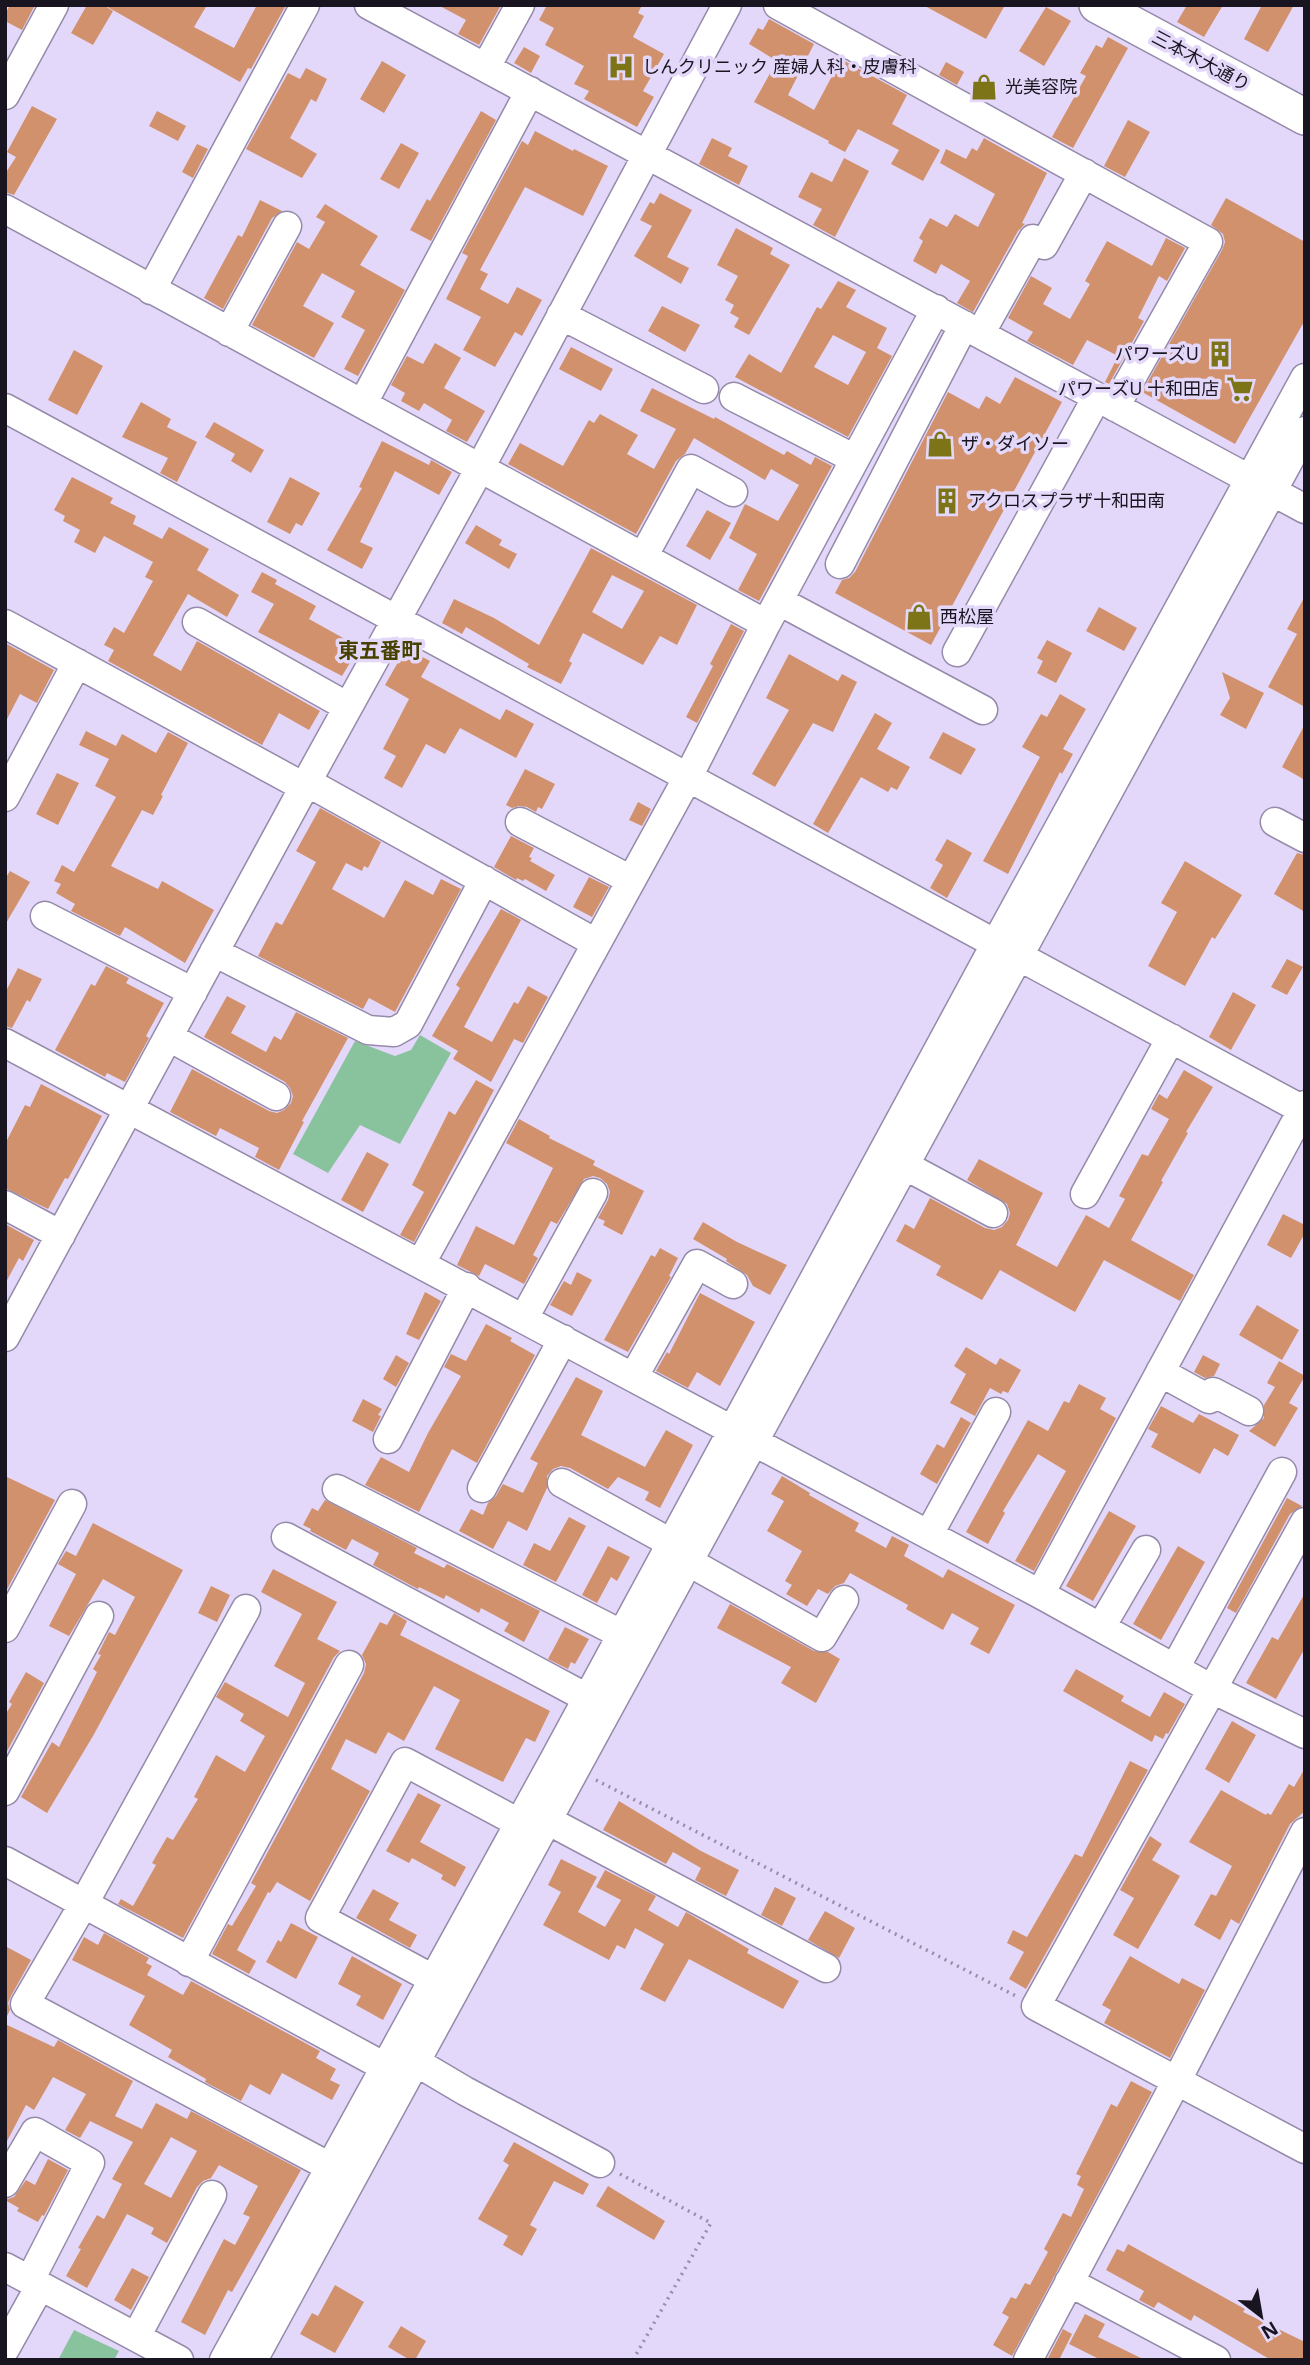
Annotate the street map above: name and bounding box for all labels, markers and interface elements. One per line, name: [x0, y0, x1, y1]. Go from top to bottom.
street label: 三本木大通り: [1148, 24, 1255, 96]
hospital icon: しんクリニック 産婦人科・皮膚科: [606, 52, 636, 82]
place label: しんクリニック 産婦人科・皮膚科: [642, 54, 917, 78]
shop icon: 光美容院: [969, 72, 999, 102]
place label: 光美容院: [1005, 74, 1077, 98]
building icon: パワーズU: [1205, 339, 1235, 369]
place label: パワーズU: [1115, 341, 1199, 365]
supermarket icon: パワーズU 十和田店: [1225, 374, 1255, 404]
place label: パワーズU 十和田店: [1058, 376, 1219, 400]
shop icon: ザ・ダイソー: [925, 429, 955, 459]
place label: ザ・ダイソー: [961, 431, 1069, 455]
building icon: アクロスプラザ十和田南: [932, 486, 962, 516]
place label: アクロスプラザ十和田南: [968, 488, 1165, 512]
shop icon: 西松屋: [904, 602, 934, 632]
place label: 西松屋: [940, 604, 994, 628]
district label: 東五番町: [338, 636, 422, 664]
north arrow: [1226, 2281, 1296, 2351]
text: N: [1256, 2315, 1283, 2346]

